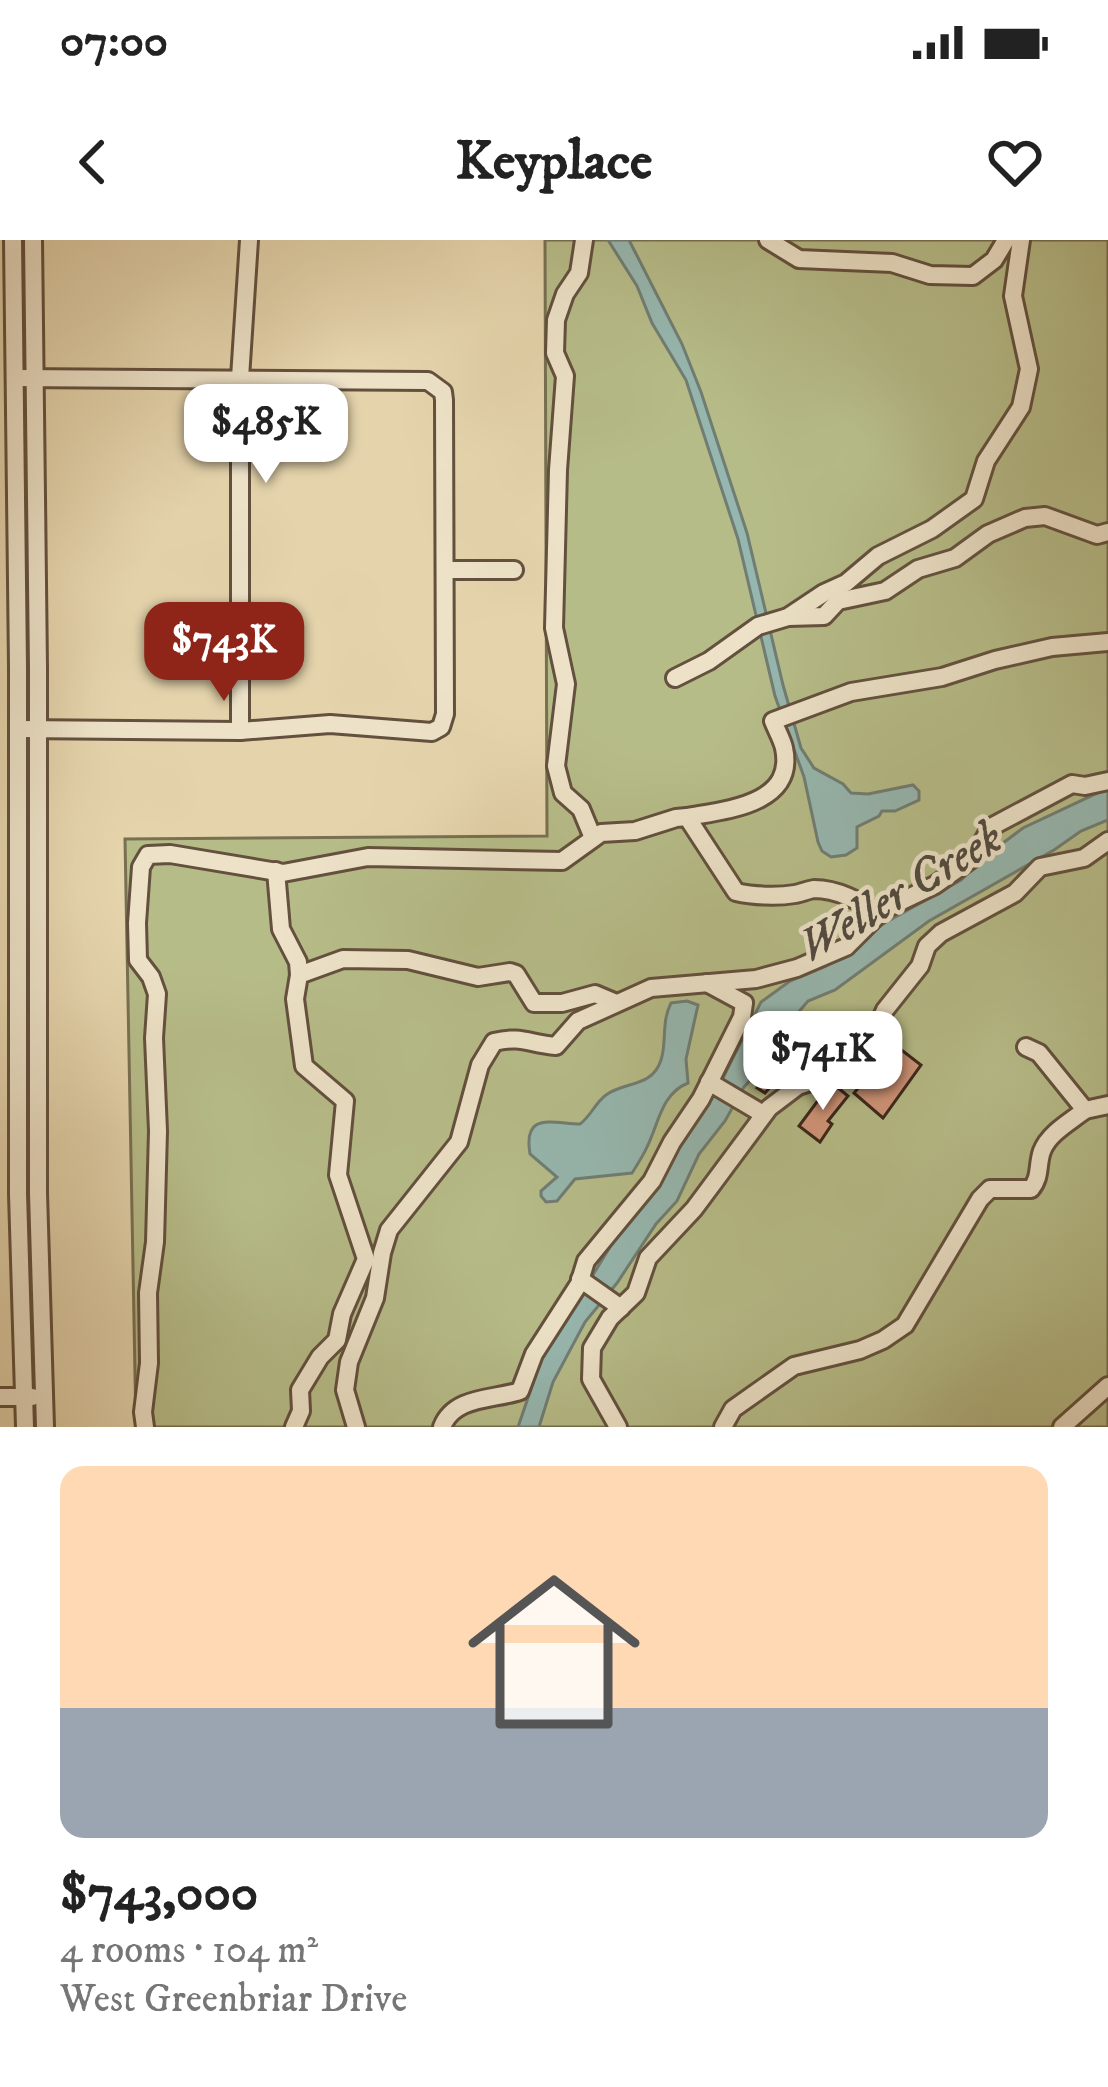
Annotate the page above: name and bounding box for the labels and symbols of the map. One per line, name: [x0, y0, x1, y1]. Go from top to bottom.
pin: $485K: [182, 384, 350, 486]
pin: $743K: [140, 602, 308, 704]
water label: Weller Creek: [787, 808, 1014, 977]
pin: $741K: [739, 1011, 907, 1113]

